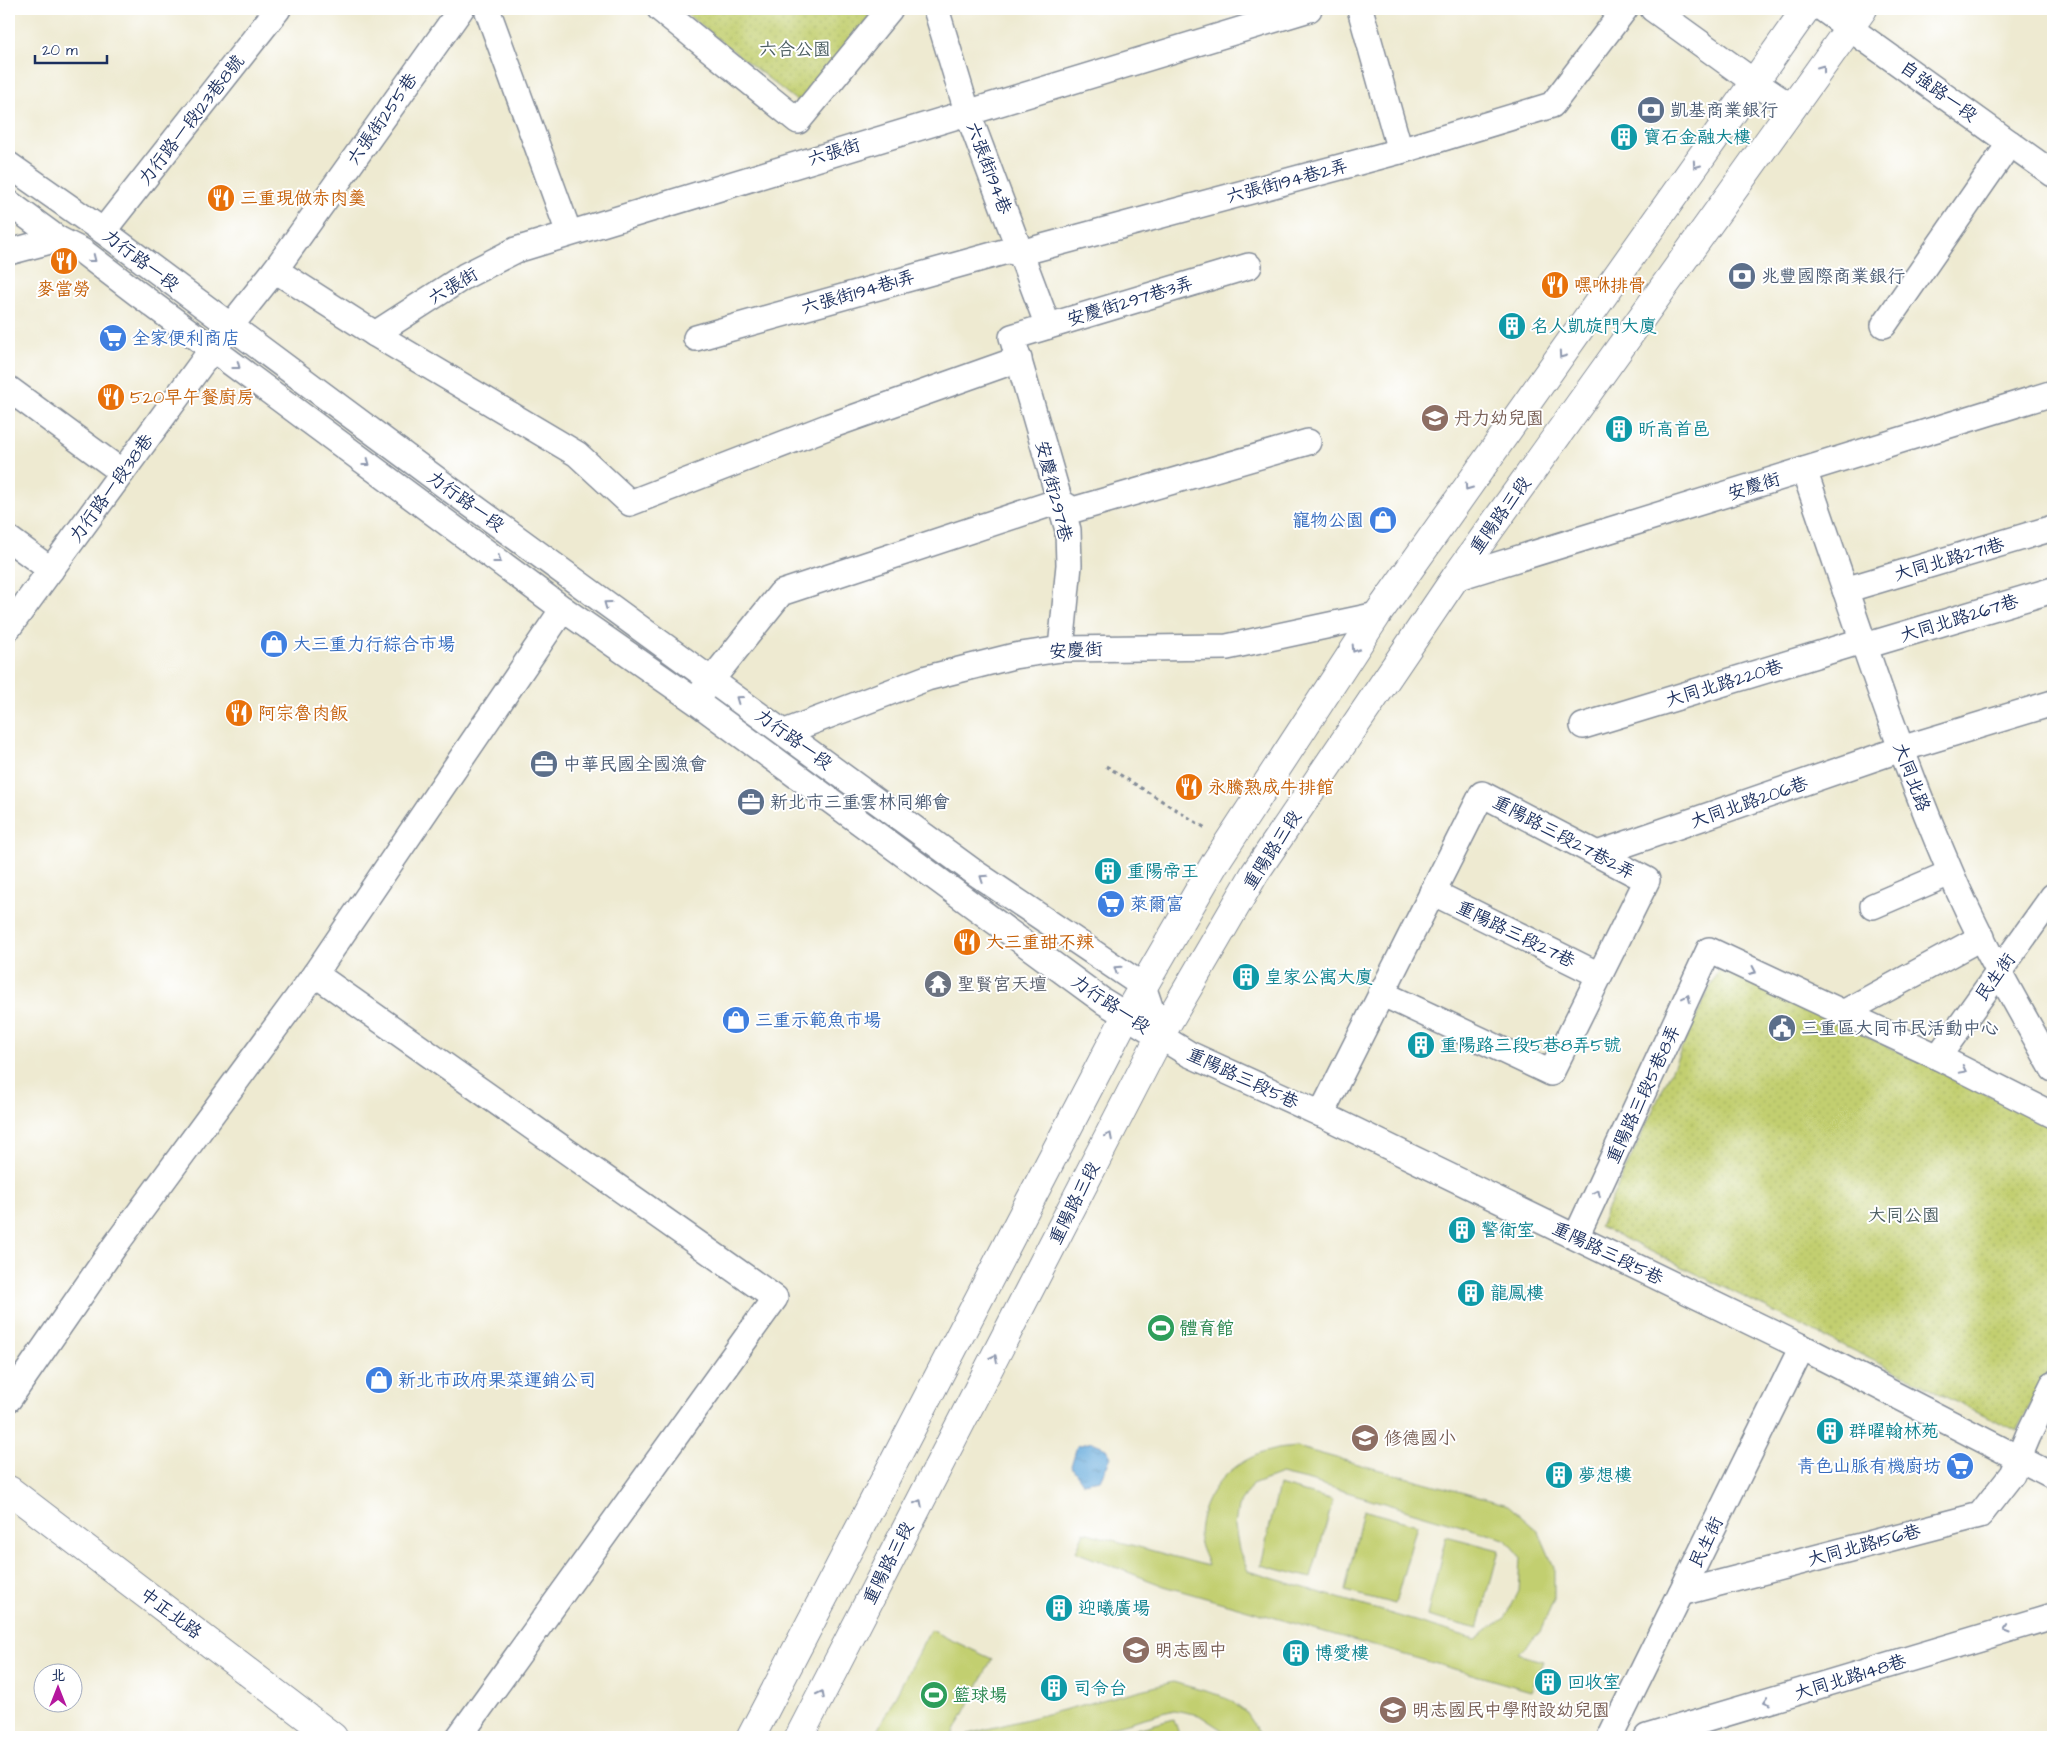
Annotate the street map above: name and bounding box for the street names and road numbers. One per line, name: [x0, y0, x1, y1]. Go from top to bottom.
street label: 力行路一段123巷8號: [132, 50, 250, 191]
street label: 自強路一段: [1895, 55, 1982, 128]
street label: 六張街255巷: [341, 68, 424, 171]
street label: 六張街194巷: [960, 119, 1018, 218]
street label: 六張街: [805, 133, 864, 172]
street label: 六張街194巷2弄: [1223, 153, 1351, 210]
street label: 力行路一段: [97, 223, 184, 297]
street label: 六張街: [424, 262, 483, 311]
street label: 六張街194巷1弄: [798, 264, 918, 321]
street label: 安慶街297巷3弄: [1064, 270, 1196, 333]
street label: 力行路一段38巷: [63, 429, 159, 548]
street label: 安慶街297巷: [1029, 438, 1078, 544]
street label: 力行路一段: [422, 465, 509, 538]
street label: 安慶街: [1725, 467, 1784, 506]
street label: 重陽路三段: [1464, 472, 1537, 559]
street label: 大同北路271巷: [1891, 532, 2007, 587]
street label: 大同北路267巷: [1897, 589, 2021, 648]
street label: 安慶街: [1048, 637, 1104, 664]
street label: 大同北路220巷: [1662, 654, 1786, 713]
street label: 力行路一段: [750, 703, 837, 776]
street label: 大同北路: [1887, 739, 1936, 815]
street label: 大同北路206巷: [1687, 771, 1811, 834]
street label: 重陽路三段27巷2弄: [1488, 789, 1639, 885]
street label: 重陽路三段: [1237, 806, 1307, 895]
street label: 重陽路三段27巷: [1452, 895, 1579, 974]
street label: 民生街: [1969, 948, 2021, 1006]
street label: 力行路一段: [1066, 969, 1155, 1040]
street label: 重陽路三段5巷8弄: [1600, 1021, 1687, 1168]
street label: 重陽路三段5巷: [1183, 1042, 1303, 1115]
street label: 重陽路三段: [1043, 1157, 1106, 1249]
street label: 重陽路三段5巷: [1548, 1216, 1668, 1291]
street label: 民生街: [1683, 1512, 1730, 1572]
street label: 重陽路三段: [857, 1517, 920, 1609]
street label: 大同北路156巷: [1805, 1518, 1924, 1573]
street label: 中正北路: [134, 1582, 207, 1645]
street label: 大同北路148巷: [1791, 1649, 1909, 1706]

